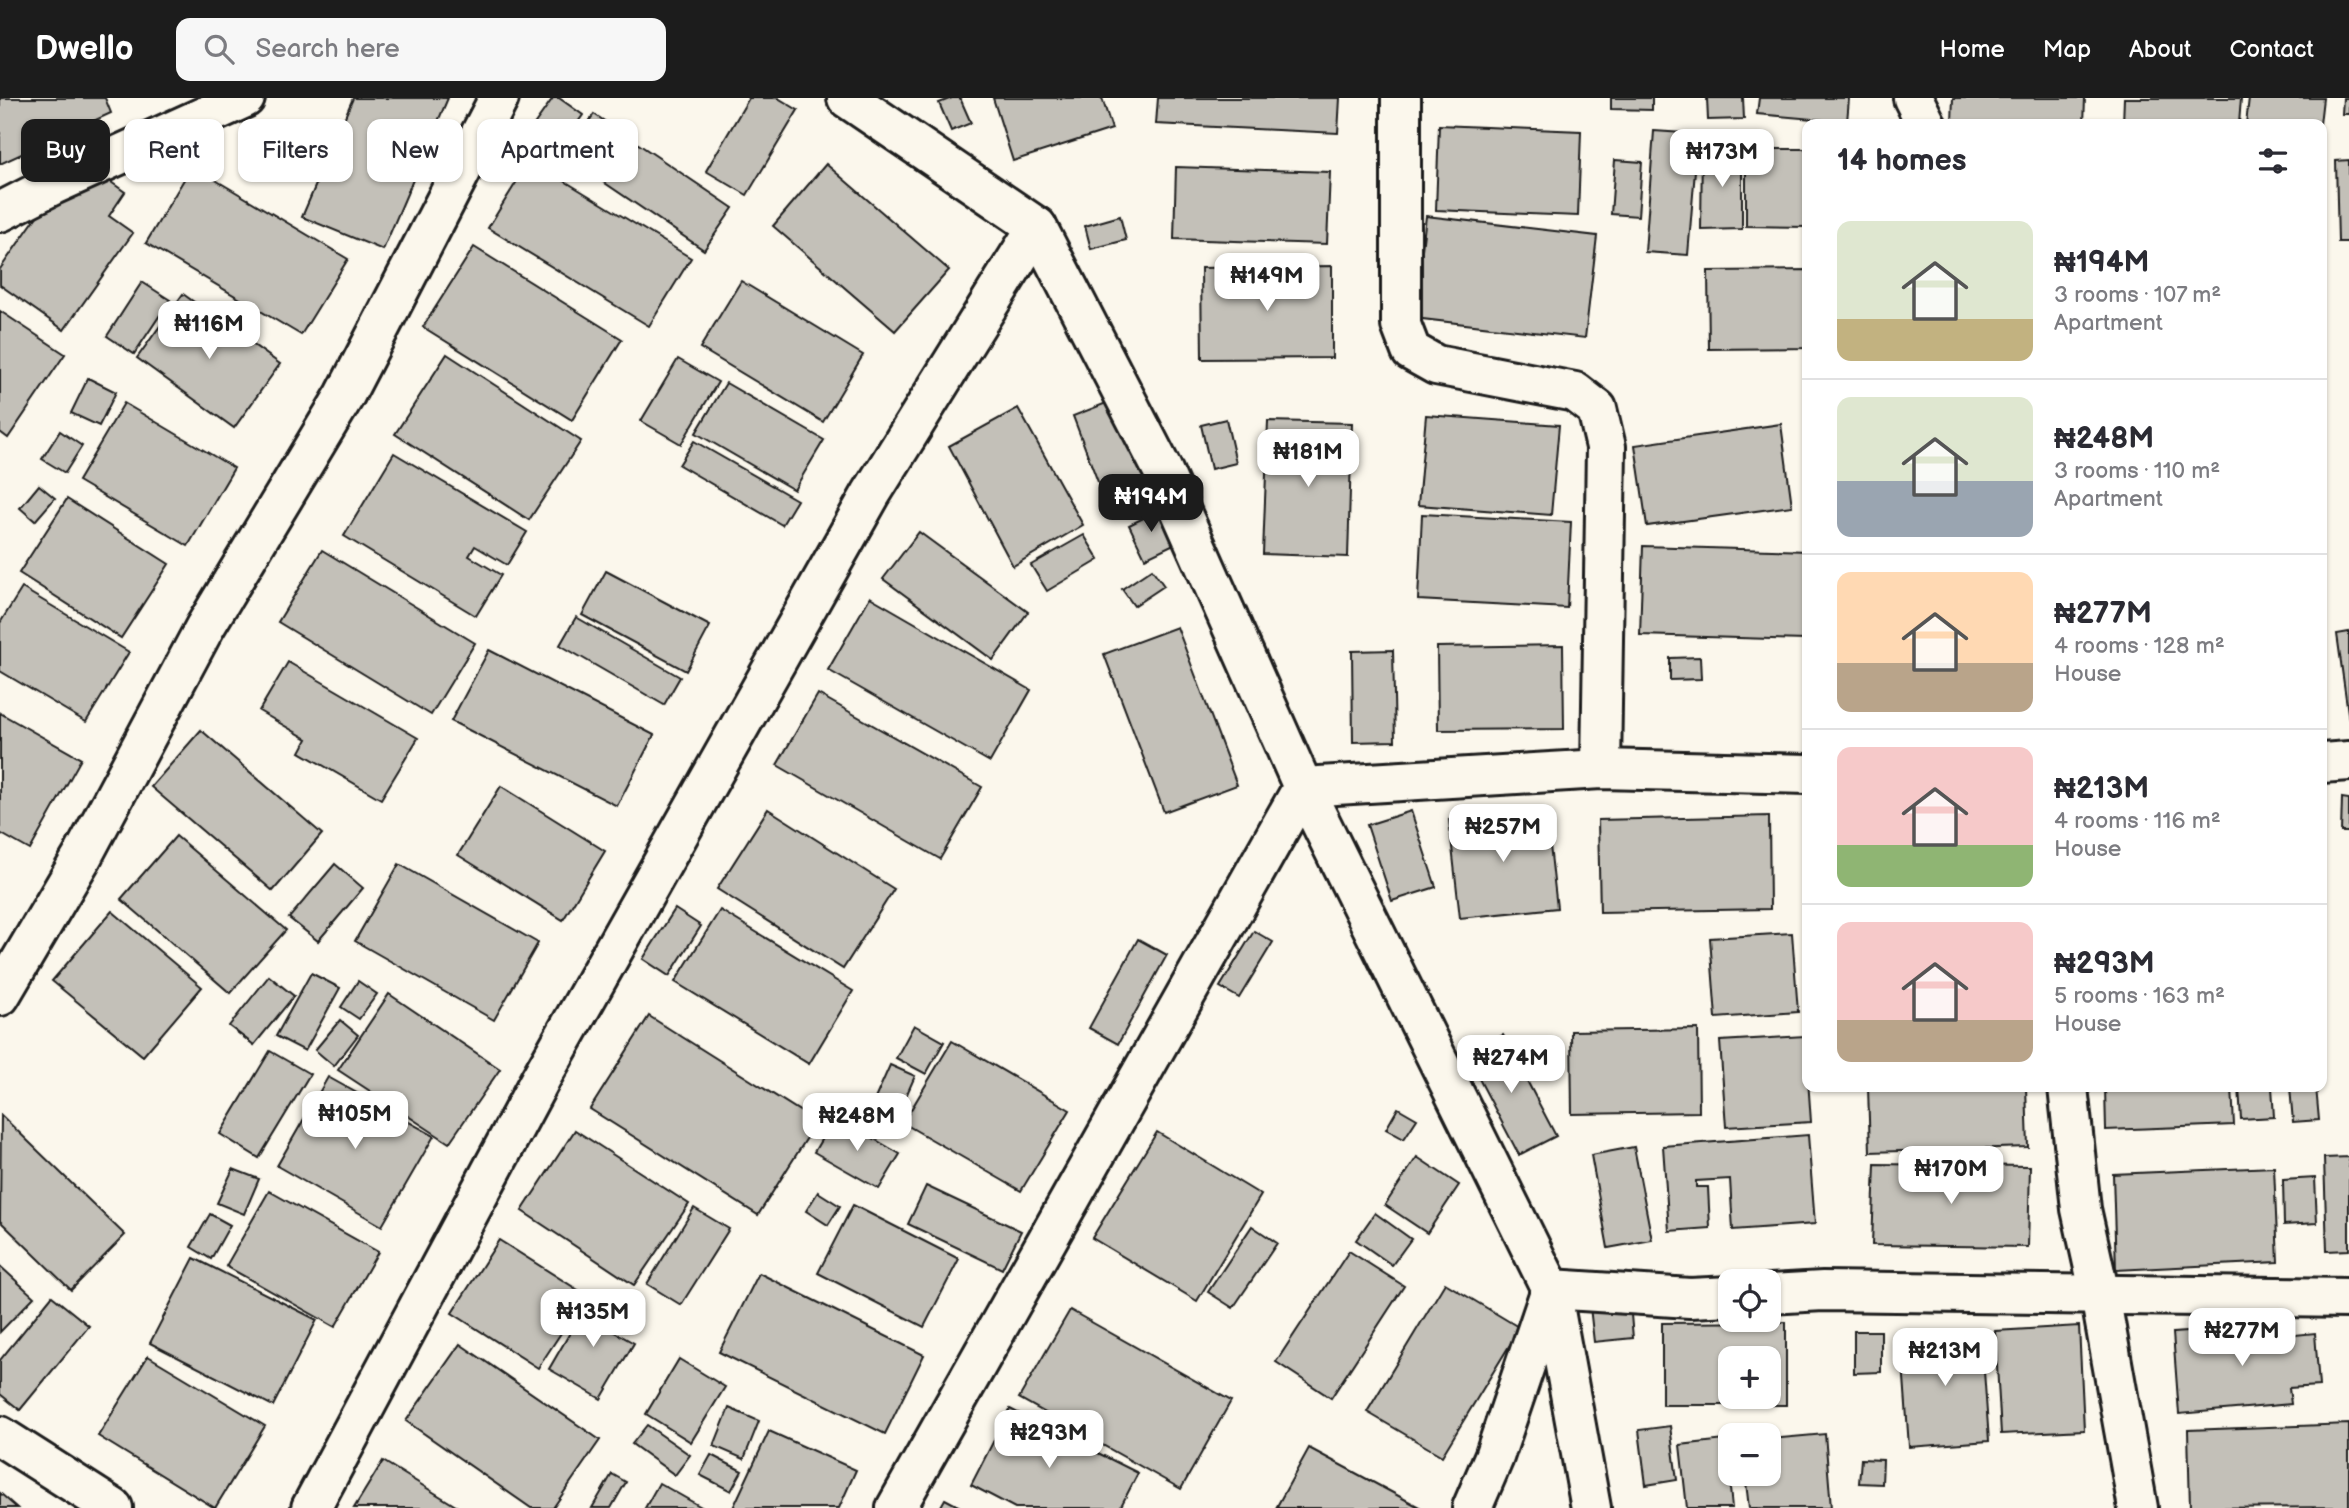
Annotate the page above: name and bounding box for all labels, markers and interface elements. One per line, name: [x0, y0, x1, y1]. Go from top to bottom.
search box: [176, 18, 666, 81]
text: Dwello: [35, 29, 134, 69]
icon: search: [200, 30, 238, 68]
text: Search here: [256, 34, 400, 65]
text: Home: [1940, 35, 2005, 64]
text: Map: [2043, 35, 2091, 64]
text: About: [2129, 35, 2191, 64]
text: Contact: [2229, 35, 2314, 64]
chip: Buy: [21, 119, 110, 182]
chip: Rent: [124, 119, 224, 182]
chip: Filters: [238, 119, 353, 182]
chip: New: [367, 119, 463, 182]
chip: Apartment: [477, 119, 638, 182]
pin: ₦173M: [1673, 130, 1771, 189]
text: ₦173M: [1686, 138, 1758, 166]
icon: filters: [2254, 142, 2292, 180]
text: 14 homes: [1837, 143, 1966, 179]
text: ₦194M: [2054, 245, 2149, 281]
icon: home: [1893, 249, 1977, 333]
pin: ₦149M: [1218, 254, 1316, 313]
text: ₦149M: [1230, 262, 1304, 290]
text: 3 rooms · 107 m²: [2054, 281, 2221, 309]
pin: ₦116M: [160, 302, 258, 361]
text: Apartment: [2054, 309, 2163, 337]
text: ₦116M: [174, 310, 244, 338]
text: ₦248M: [2054, 421, 2154, 457]
icon: home: [1893, 425, 1977, 509]
pin: ₦181M: [1259, 430, 1357, 489]
text: ₦181M: [1273, 438, 1343, 466]
text: 3 rooms · 110 m²: [2054, 457, 2220, 485]
pin: ₦194M: [1102, 474, 1200, 534]
text: ₦194M: [1114, 483, 1188, 511]
text: Apartment: [2054, 485, 2163, 513]
text: ₦277M: [2054, 596, 2152, 632]
icon: home: [1893, 600, 1977, 684]
text: 4 rooms · 128 m²: [2054, 632, 2225, 660]
text: House: [2054, 660, 2121, 688]
text: ₦213M: [2054, 771, 2149, 807]
icon: home: [1893, 775, 1977, 859]
pin: ₦257M: [1454, 804, 1552, 864]
text: 4 rooms · 116 m²: [2054, 807, 2221, 835]
text: ₦257M: [1465, 813, 1541, 841]
text: House: [2054, 835, 2121, 863]
text: ₦293M: [2054, 946, 2155, 982]
icon: home: [1893, 950, 1977, 1034]
text: 5 rooms · 163 m²: [2054, 982, 2225, 1010]
text: House: [2054, 1010, 2121, 1038]
pin: ₦274M: [1462, 1035, 1560, 1095]
text: ₦274M: [1473, 1044, 1549, 1072]
pin: ₦105M: [306, 1091, 404, 1151]
pin: ₦248M: [808, 1094, 906, 1153]
text: ₦105M: [318, 1100, 392, 1128]
text: ₦248M: [819, 1102, 895, 1130]
pin: ₦170M: [1902, 1146, 2000, 1206]
text: ₦170M: [1914, 1155, 1988, 1183]
map controls: [1718, 1269, 1781, 1486]
button: locate: [1718, 1269, 1781, 1332]
pin: ₦135M: [544, 1290, 642, 1349]
text: ₦135M: [557, 1298, 629, 1326]
pin: ₦277M: [2193, 1308, 2291, 1368]
text: ₦277M: [2204, 1317, 2280, 1345]
pin: ₦213M: [1896, 1328, 1994, 1388]
text: ₦213M: [1909, 1337, 1981, 1365]
button: +: [1718, 1346, 1781, 1409]
pin: ₦293M: [1000, 1410, 1098, 1470]
text: ₦293M: [1010, 1419, 1088, 1447]
button: −: [1718, 1423, 1781, 1486]

